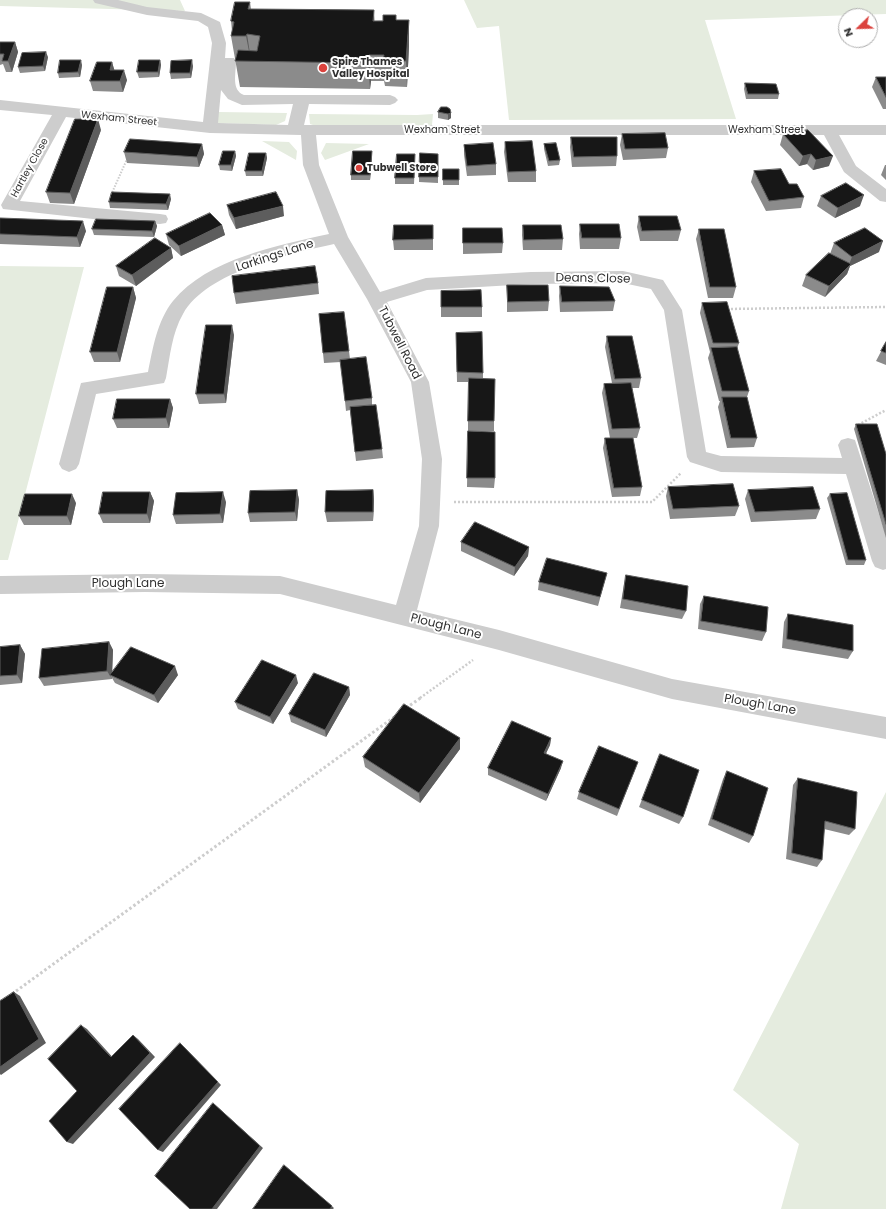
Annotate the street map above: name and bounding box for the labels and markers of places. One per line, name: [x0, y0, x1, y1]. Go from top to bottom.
place label: Spire Thames Valley Hospital: [332, 56, 409, 80]
marker: Spire Thames Valley Hospital: [317, 62, 329, 74]
place label: Tubwell Store: [367, 162, 436, 174]
marker: Tubwell Store: [354, 163, 364, 173]

